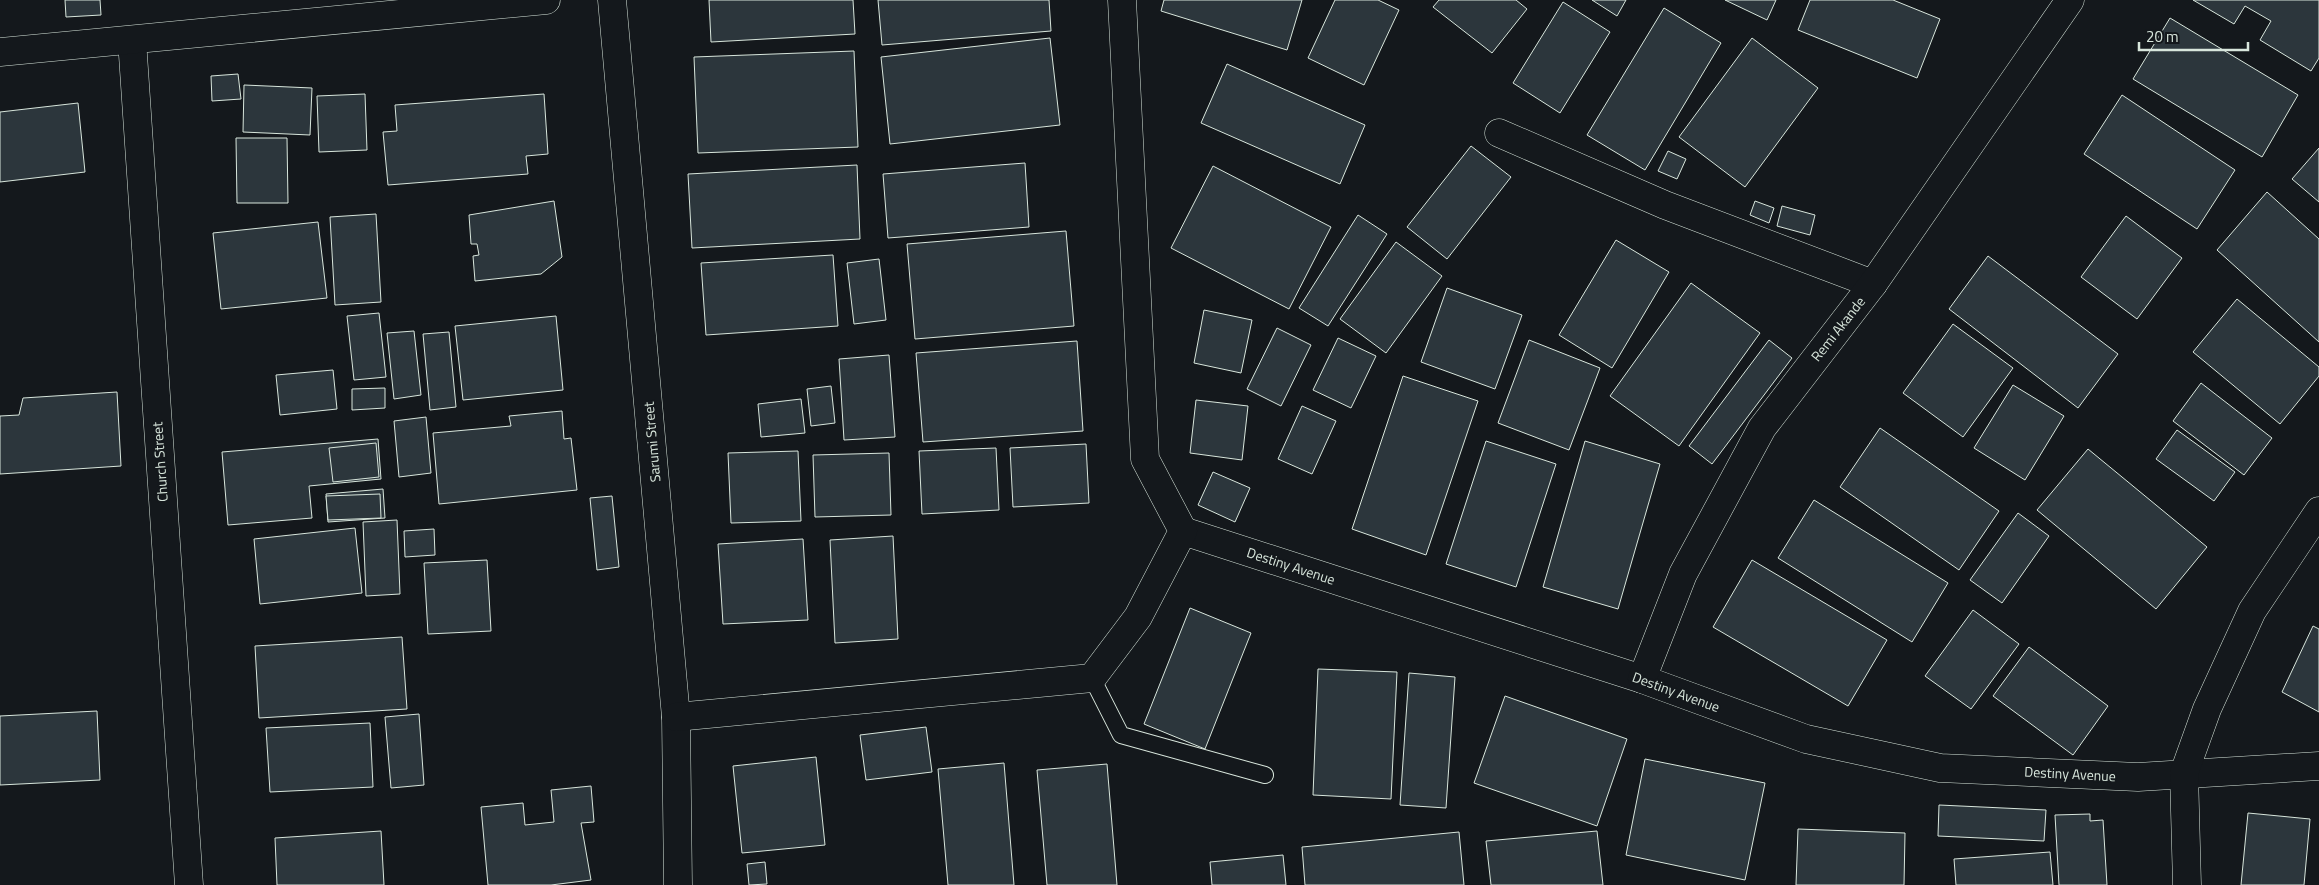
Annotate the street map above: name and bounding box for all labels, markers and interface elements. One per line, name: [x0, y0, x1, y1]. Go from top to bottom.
scale bar: [2139, 20, 2248, 52]
text: 20 m: [2146, 25, 2179, 48]
street label: Remi Akande: [1805, 292, 1870, 366]
street label: Sarumi Street: [638, 401, 665, 483]
street label: Church Street: [146, 421, 173, 503]
street label: Destiny Avenue: [1244, 541, 1338, 590]
street label: Destiny Avenue: [1630, 666, 1723, 717]
street label: Destiny Avenue: [2024, 761, 2116, 786]

